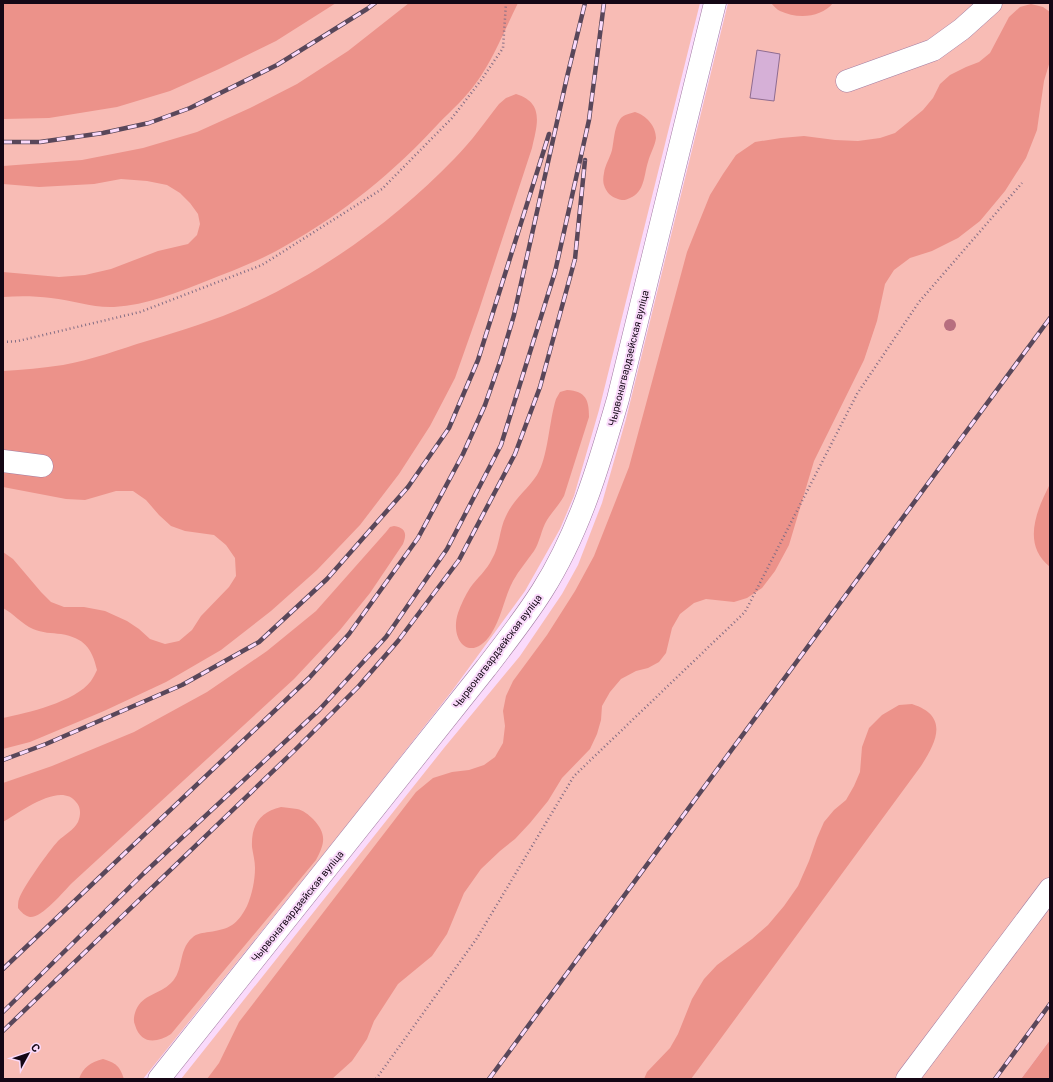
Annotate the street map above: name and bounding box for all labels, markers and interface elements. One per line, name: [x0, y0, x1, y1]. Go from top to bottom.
street label: Чырвонагвардзейская вуліца: [606, 289, 651, 427]
street label: Чырвонагвардзейская вуліца: [451, 592, 544, 710]
street label: Чырвонагвардзейская вуліца: [249, 849, 346, 964]
north arrow: [8, 1034, 48, 1074]
text: С: [28, 1041, 43, 1055]

